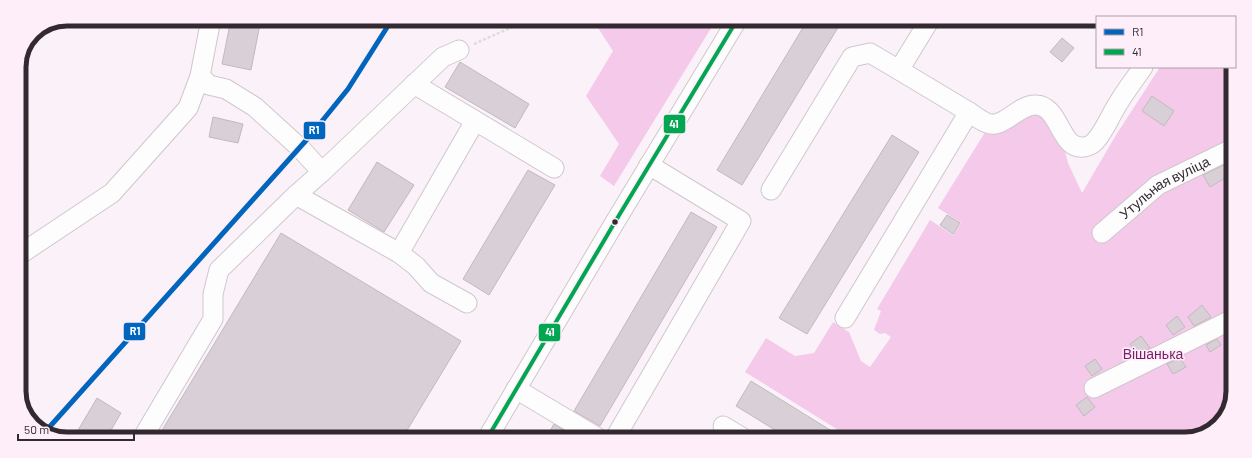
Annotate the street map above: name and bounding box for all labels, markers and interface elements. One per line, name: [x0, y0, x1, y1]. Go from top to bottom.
legend: [1096, 16, 1236, 68]
text: R1: [1132, 24, 1144, 38]
text: 41: [1132, 44, 1142, 58]
line badge: 41: [663, 114, 686, 134]
text: 41: [669, 117, 679, 130]
line badge: R1: [303, 121, 326, 140]
text: R1: [309, 123, 319, 136]
street label: Утульная вуліца: [1116, 152, 1213, 222]
unlabelled marker: [610, 217, 620, 227]
line badge: R1: [123, 322, 146, 341]
line badge: 41: [538, 323, 561, 342]
text: R1: [130, 324, 140, 337]
text: 41: [545, 325, 555, 338]
park label: Вішанька: [1123, 345, 1184, 362]
scale bar: [18, 416, 134, 442]
text: 50 m: [24, 422, 49, 436]

